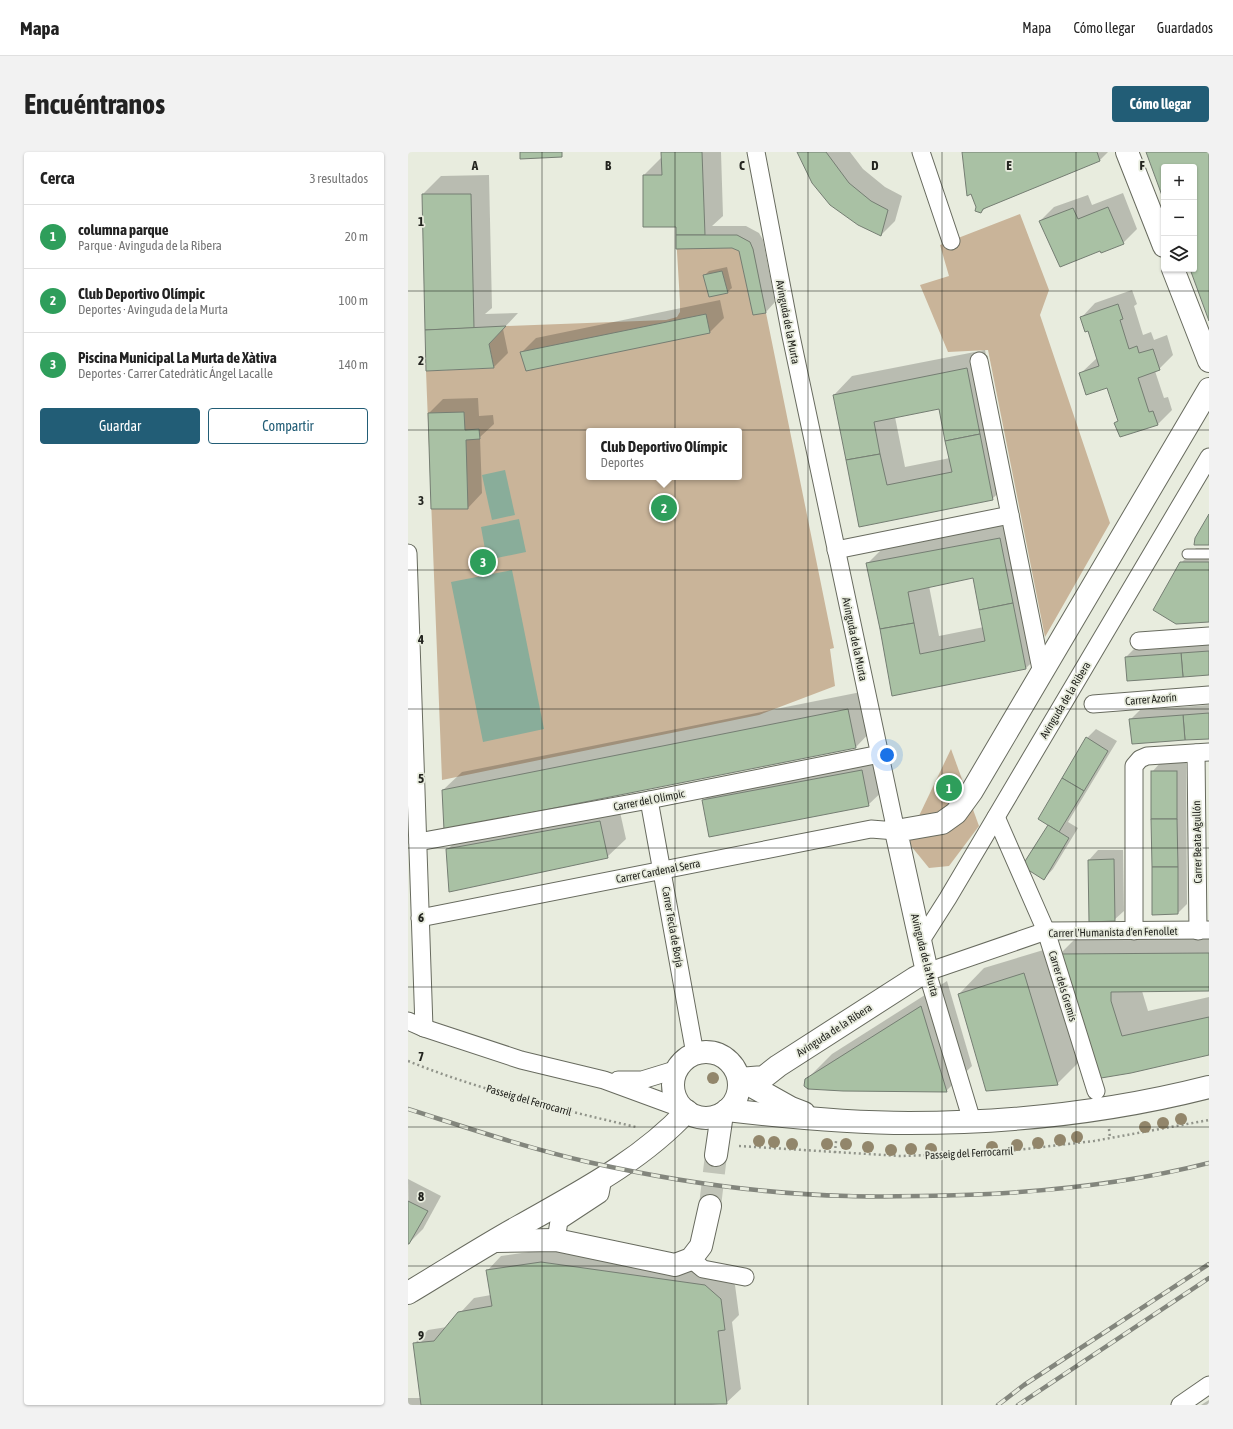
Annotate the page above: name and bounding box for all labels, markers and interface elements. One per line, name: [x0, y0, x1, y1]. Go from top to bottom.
text: Mapa: [20, 17, 59, 39]
text: Mapa: [1022, 20, 1051, 36]
text: Cómo llegar: [1073, 20, 1135, 36]
text: Guardados: [1157, 20, 1213, 36]
button: Cómo llegar: [1112, 86, 1209, 122]
text: Encuéntranos: [24, 88, 165, 120]
text: A: [471, 158, 479, 173]
text: B: [605, 158, 612, 173]
text: C: [739, 158, 745, 173]
text: D: [871, 158, 879, 173]
text: E: [1006, 158, 1012, 173]
text: F: [1139, 158, 1145, 173]
map controls: [1161, 164, 1197, 272]
button: +: [1161, 164, 1197, 200]
text: Cerca: [40, 168, 75, 188]
text: 3 resultados: [309, 171, 368, 186]
button: −: [1161, 200, 1197, 236]
text: 1: [418, 214, 424, 229]
text: columna parque: [78, 221, 169, 238]
text: 1: [50, 229, 56, 244]
text: 20 m: [345, 229, 368, 244]
button: layers: [1161, 236, 1197, 272]
text: Parque · Avinguda de la Ribera: [78, 238, 222, 253]
street label: Avinguda de la Murta: [774, 279, 802, 365]
text: Club Deportivo Olímpic: [78, 285, 205, 302]
text: 2: [50, 293, 56, 308]
text: 100 m: [339, 293, 368, 308]
text: Deportes · Avinguda de la Murta: [78, 302, 228, 317]
text: Piscina Municipal La Murta de Xàtiva: [78, 349, 277, 366]
text: 2: [418, 353, 424, 368]
text: 3: [50, 357, 56, 372]
text: 140 m: [339, 357, 368, 372]
text: Deportes · Carrer Catedràtic Ángel Lacalle: [78, 366, 273, 381]
button: Guardar: [40, 408, 200, 444]
button: Compartir: [208, 408, 368, 444]
popup: [586, 428, 742, 480]
text: Club Deportivo Olímpic: [601, 438, 727, 455]
text: Deportes: [601, 455, 644, 470]
text: 3: [418, 493, 424, 508]
pin: 2: [651, 493, 677, 523]
pin: 3: [470, 547, 496, 577]
street label: Avinguda de la Murta: [840, 596, 870, 682]
text: 4: [417, 632, 424, 647]
street label: Avinguda de la Ribera: [1037, 659, 1093, 741]
street label: Carrer Azorín: [1125, 691, 1177, 707]
your location: [877, 745, 897, 765]
text: 5: [418, 771, 424, 786]
pin: 1: [936, 773, 962, 803]
street label: Carrer del Olímpic: [612, 787, 687, 813]
street label: Carrer Beata Agullón: [1190, 800, 1204, 884]
street label: Carrer Cardenal Serra: [615, 857, 701, 885]
street label: Carrer Tecla de Borja: [660, 886, 686, 968]
text: 6: [418, 910, 424, 925]
street label: Avinguda de la Murta: [909, 912, 941, 998]
street label: Carrer l'Humanista d'en Fenollet: [1048, 925, 1178, 939]
street label: Carrer dels Gremis: [1047, 949, 1079, 1023]
street label: Avinguda de la Ribera: [794, 1001, 874, 1059]
text: 7: [418, 1049, 424, 1064]
street label: Passeig del Ferrocarril: [485, 1082, 573, 1118]
street label: Passeig del Ferrocarril: [925, 1145, 1014, 1161]
text: 8: [418, 1189, 424, 1204]
text: 9: [418, 1328, 424, 1343]

